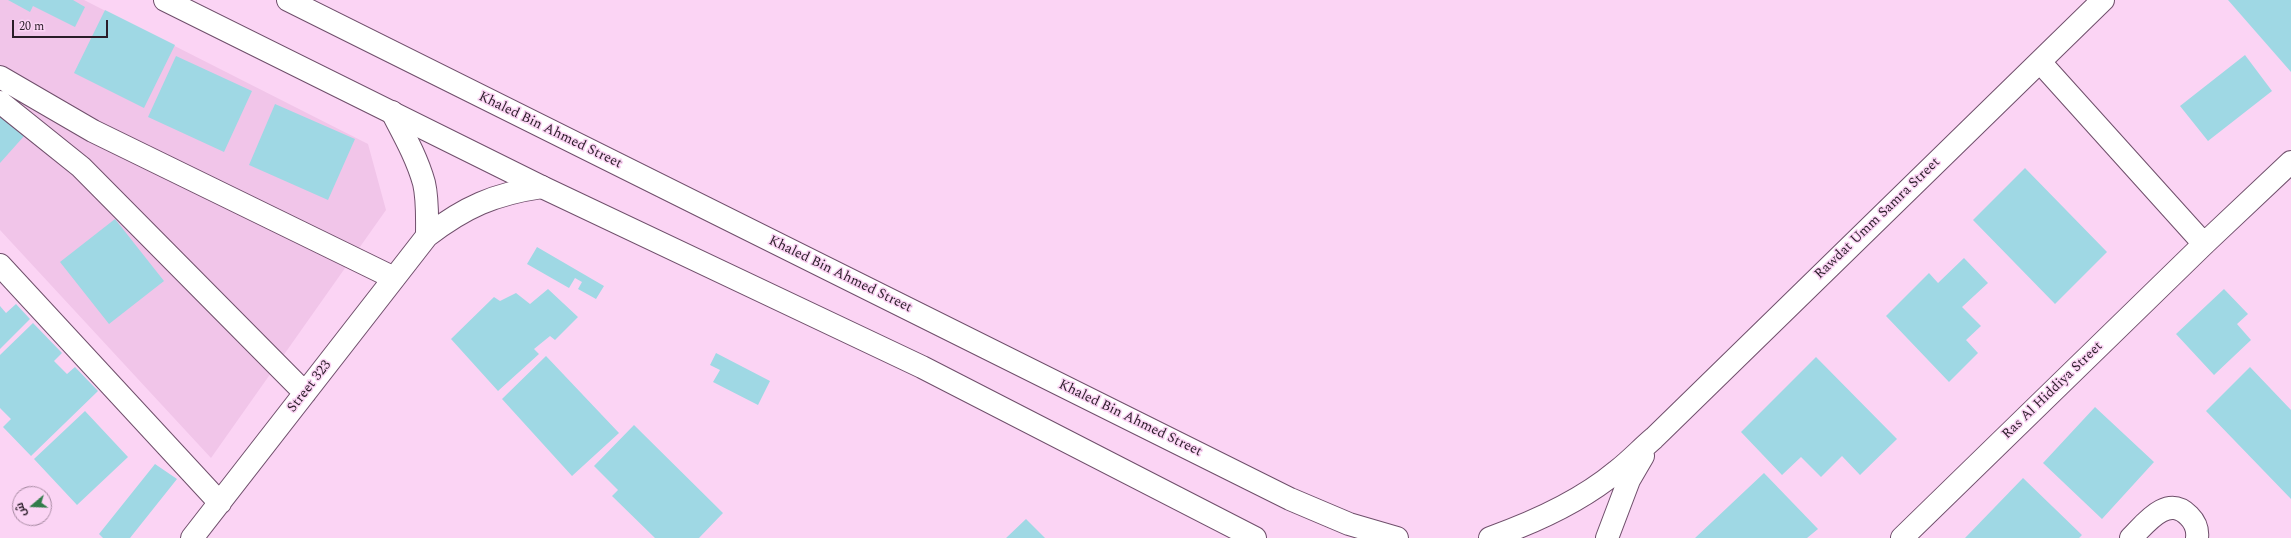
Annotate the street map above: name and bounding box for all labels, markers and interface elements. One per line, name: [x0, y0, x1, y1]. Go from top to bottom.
scale bar: [14, 12, 110, 38]
text: 20 m: [19, 17, 44, 36]
street label: Khaled Bin Ahmed Street: [476, 89, 624, 173]
street label: Rawdat Umm Samra Street: [1812, 155, 1944, 283]
street label: Khaled Bin Ahmed Street: [766, 233, 914, 317]
street label: Ras Al Hiddiya Street: [1999, 339, 2107, 443]
street label: Street 323: [285, 358, 335, 416]
street label: Khaled Bin Ahmed Street: [1056, 377, 1204, 461]
north arrow: [12, 486, 52, 526]
text: ش: [11, 500, 31, 519]

